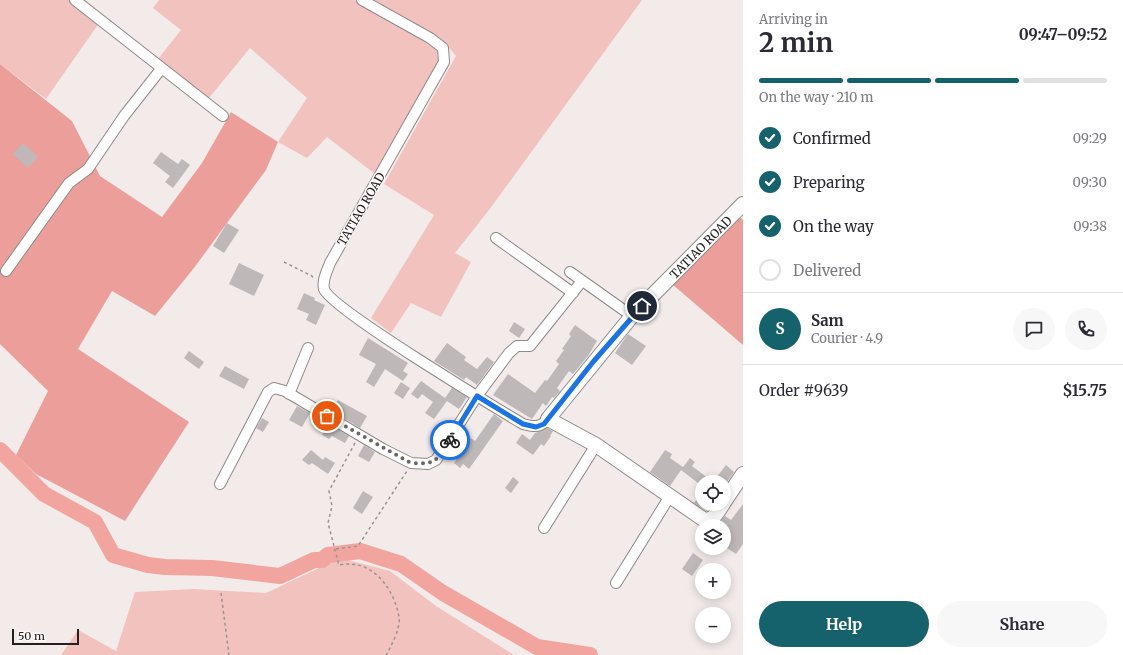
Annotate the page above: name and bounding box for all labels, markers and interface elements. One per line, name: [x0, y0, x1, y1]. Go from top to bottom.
text: Arriving in: [759, 11, 828, 28]
text: 09:47–09:52: [1019, 25, 1107, 44]
text: 2 min: [759, 26, 833, 59]
text: On the way · 210 m: [759, 89, 874, 106]
icon: check: [759, 127, 781, 149]
text: Confirmed: [793, 129, 871, 148]
text: 09:29: [1073, 130, 1107, 147]
street label: TATIAO ROAD: [334, 170, 388, 248]
icon: check: [759, 171, 781, 193]
text: Preparing: [793, 173, 865, 192]
text: 09:30: [1073, 174, 1107, 191]
street label: TATIAO ROAD: [666, 212, 735, 281]
icon: check: [759, 215, 781, 237]
text: On the way: [793, 217, 874, 236]
text: 09:38: [1073, 218, 1107, 235]
text: Delivered: [793, 261, 861, 280]
pin: [625, 289, 659, 323]
icon: home: [631, 295, 653, 317]
button: chat: [1013, 308, 1055, 350]
button: phone: [1065, 308, 1107, 350]
text: Sam: [811, 311, 844, 330]
text: S: [775, 319, 785, 338]
text: Courier · 4.9: [811, 330, 883, 347]
text: Order #9639: [759, 381, 848, 400]
text: $15.75: [1062, 381, 1107, 400]
pin: [310, 399, 344, 433]
icon: bag: [316, 405, 338, 427]
courier: [430, 420, 470, 460]
icon: bike: [439, 429, 461, 451]
map controls: [695, 475, 731, 643]
button: locate: [695, 475, 731, 511]
button: layers: [695, 519, 731, 555]
button: +: [695, 563, 731, 599]
button: Help: [759, 601, 929, 647]
button: Share: [937, 601, 1107, 647]
button: −: [695, 607, 731, 643]
scale bar: [12, 627, 79, 646]
text: 50 m: [18, 629, 45, 643]

